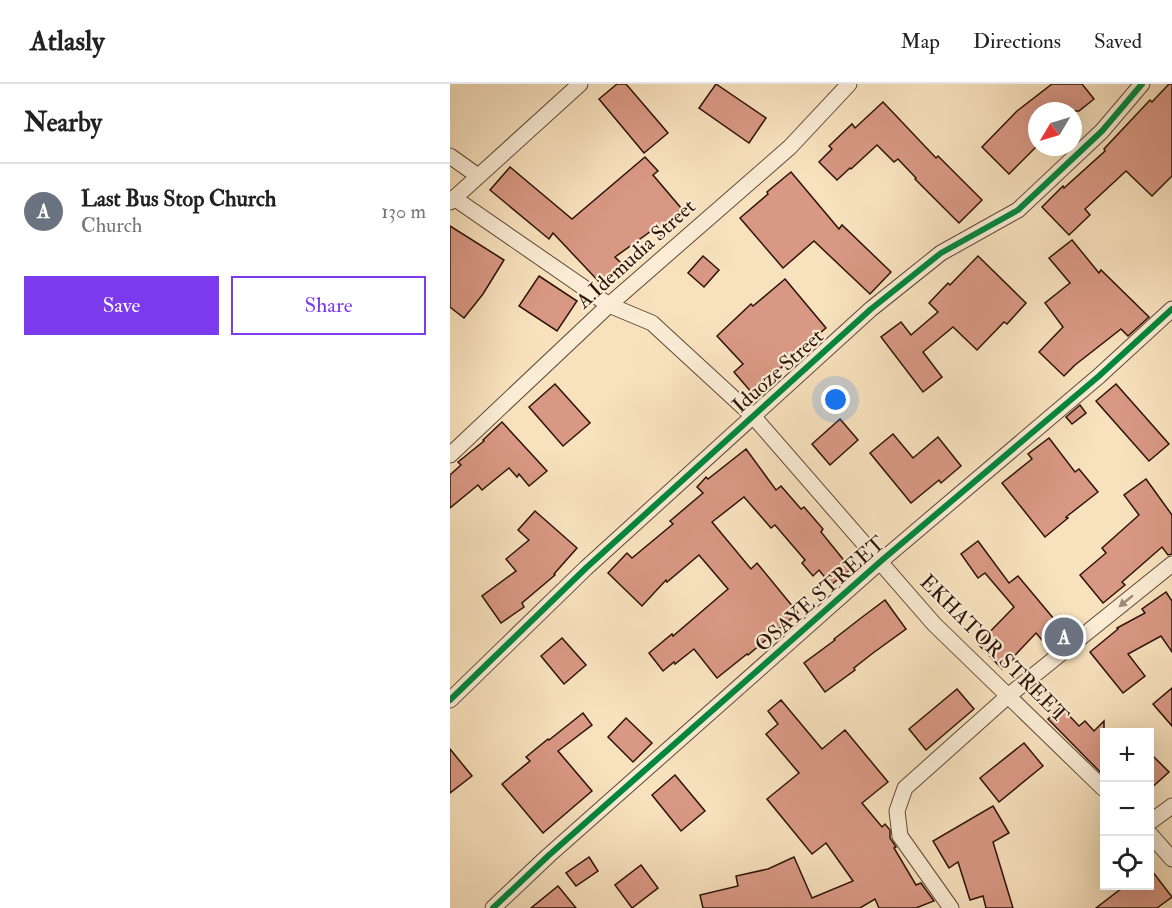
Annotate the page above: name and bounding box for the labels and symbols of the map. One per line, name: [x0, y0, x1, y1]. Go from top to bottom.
north arrow: [1028, 102, 1082, 156]
street label: A.Idemudia Street: [570, 193, 701, 315]
street label: Iduoze Street: [727, 323, 829, 419]
your location: [821, 385, 850, 414]
street label: OSAYE STREET: [749, 530, 891, 658]
street label: EKHATOR STREET: [914, 569, 1074, 729]
one-way arrow: [1119, 594, 1134, 606]
pin: A: [1044, 614, 1084, 660]

